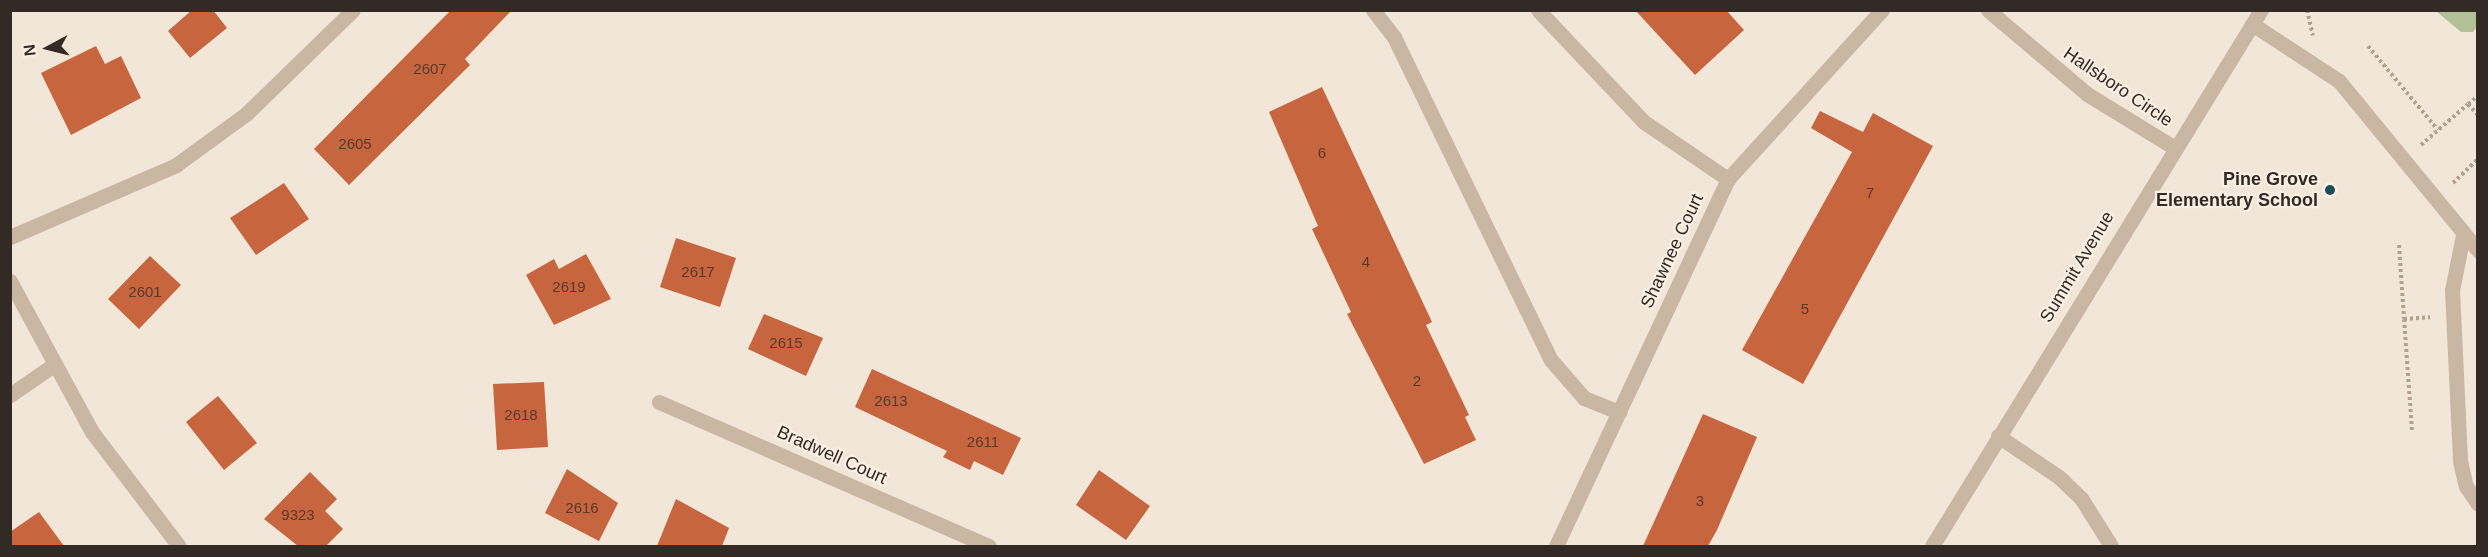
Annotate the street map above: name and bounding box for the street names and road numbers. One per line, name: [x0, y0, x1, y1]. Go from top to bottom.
street label: Hallsboro Circle: [2059, 43, 2177, 131]
street label: Shawnee Court: [1636, 190, 1708, 312]
street label: Summit Avenue: [2035, 207, 2119, 327]
street label: Bradwell Court: [774, 421, 890, 489]

